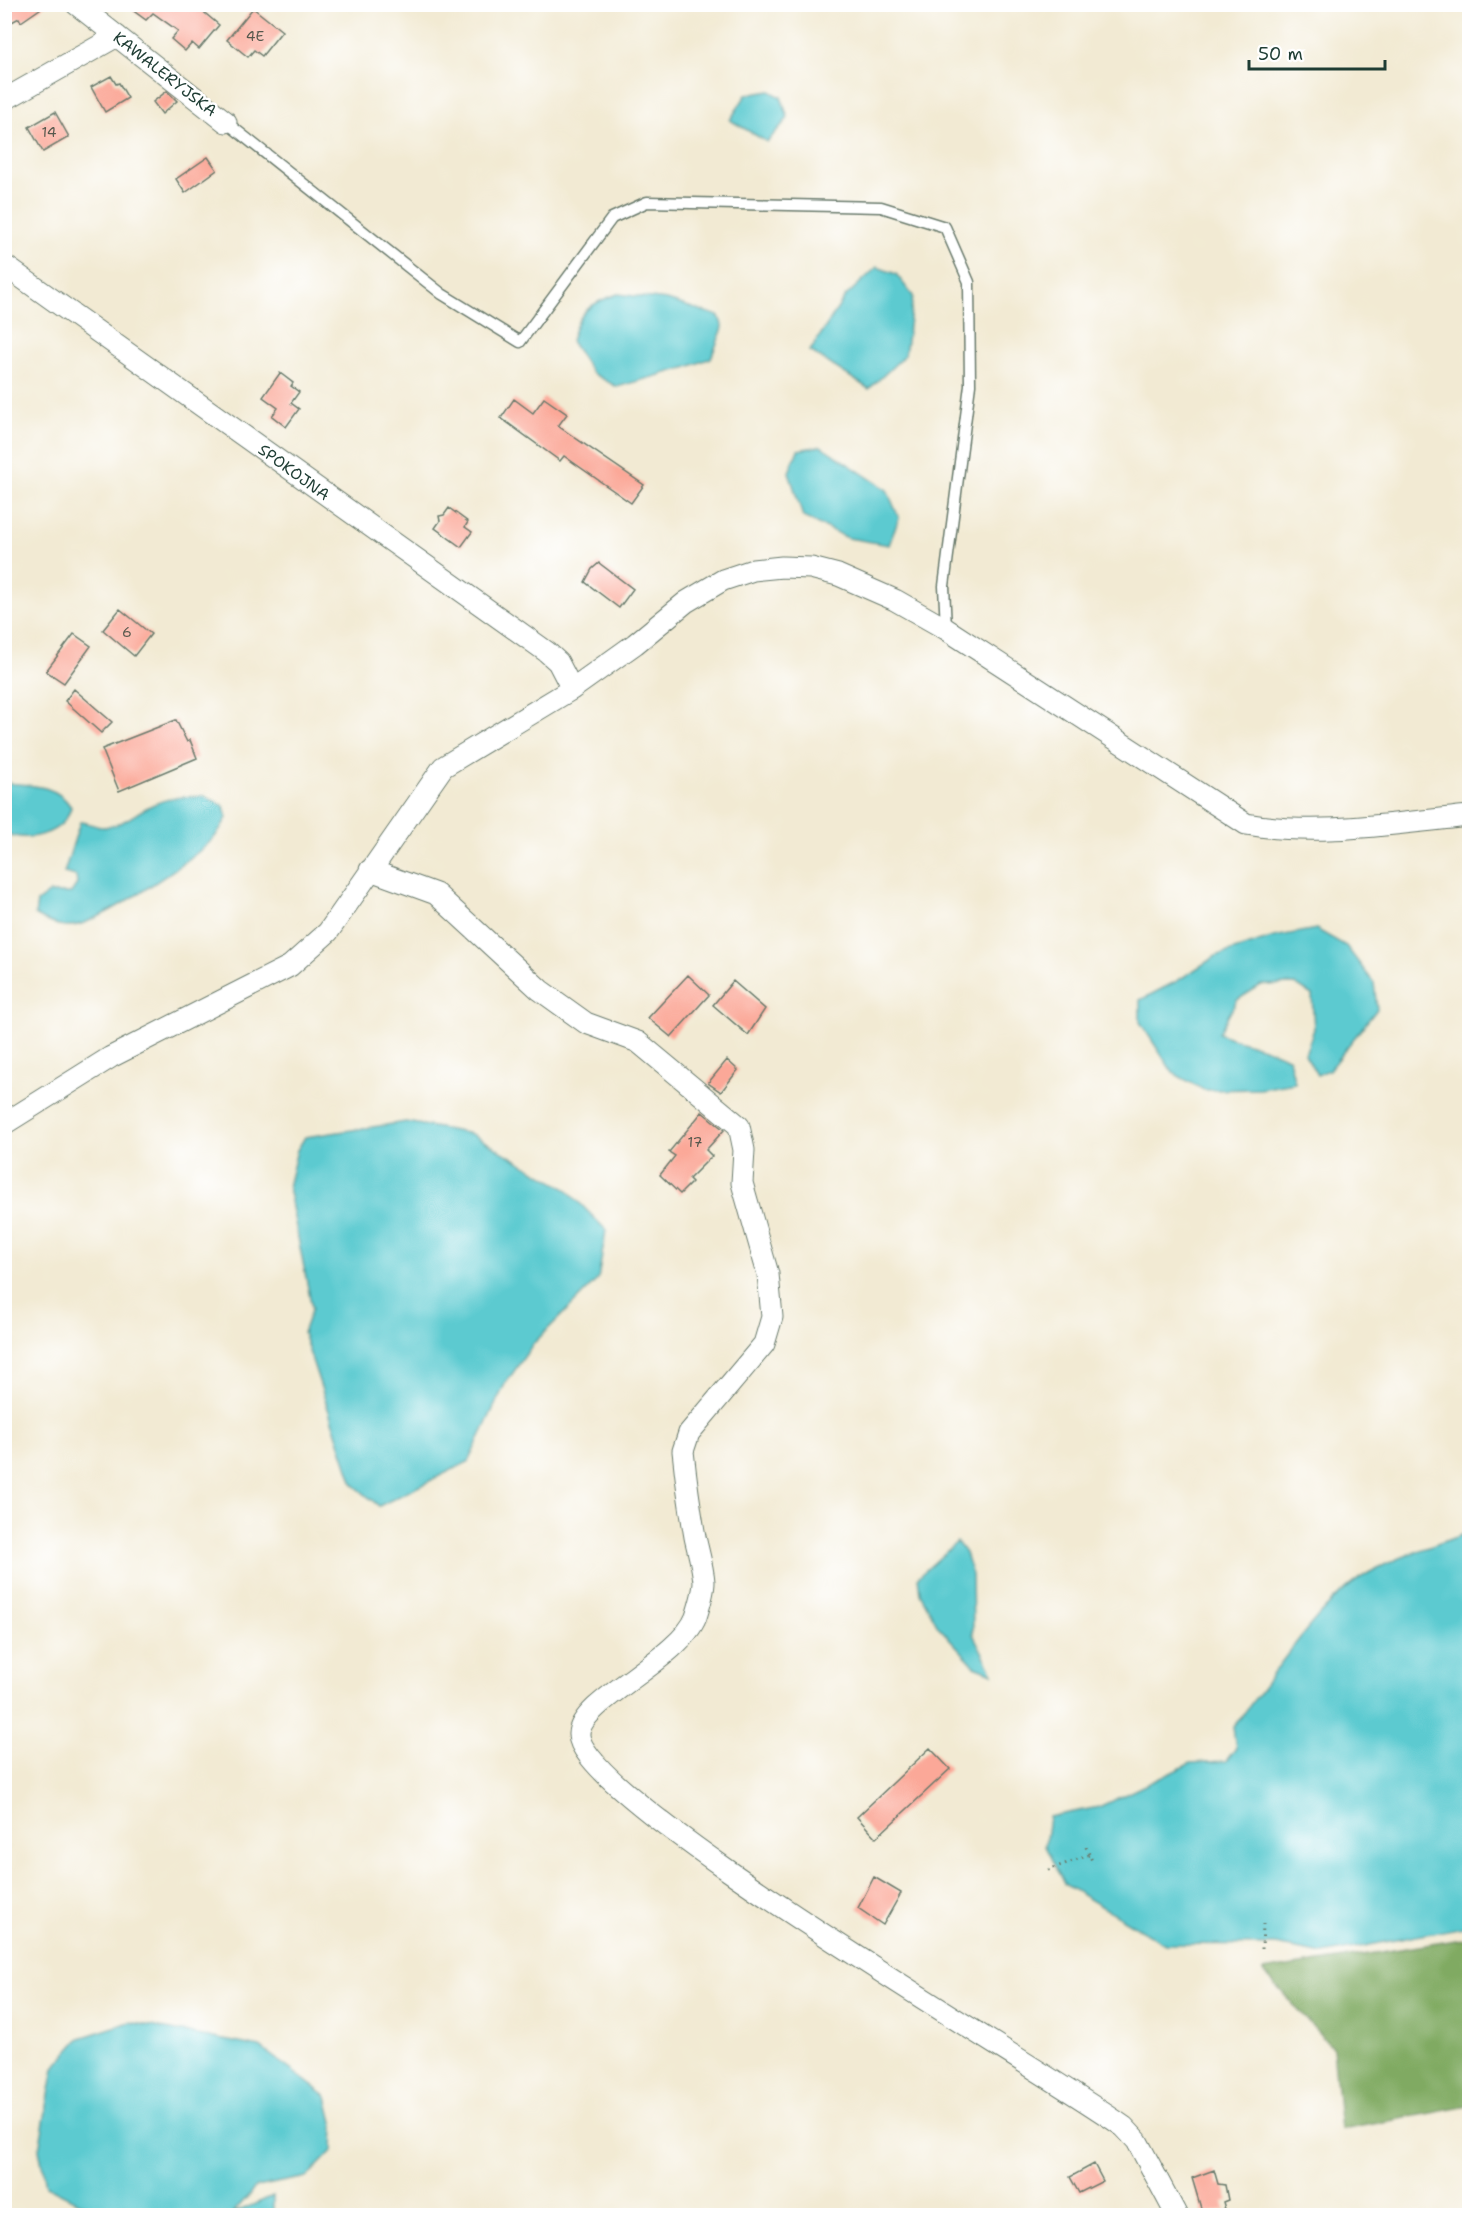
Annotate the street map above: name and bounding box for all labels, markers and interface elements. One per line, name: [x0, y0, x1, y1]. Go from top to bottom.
street label: KAWALERYJSKA: [109, 27, 221, 121]
house number: 4E: [246, 27, 265, 45]
scale bar: [1249, 33, 1386, 71]
text: 50 m: [1258, 42, 1303, 66]
house number: 14: [41, 123, 57, 141]
street label: SPOKOJNA: [254, 439, 334, 505]
house number: 6: [122, 623, 132, 641]
house number: 17: [688, 1133, 702, 1151]

